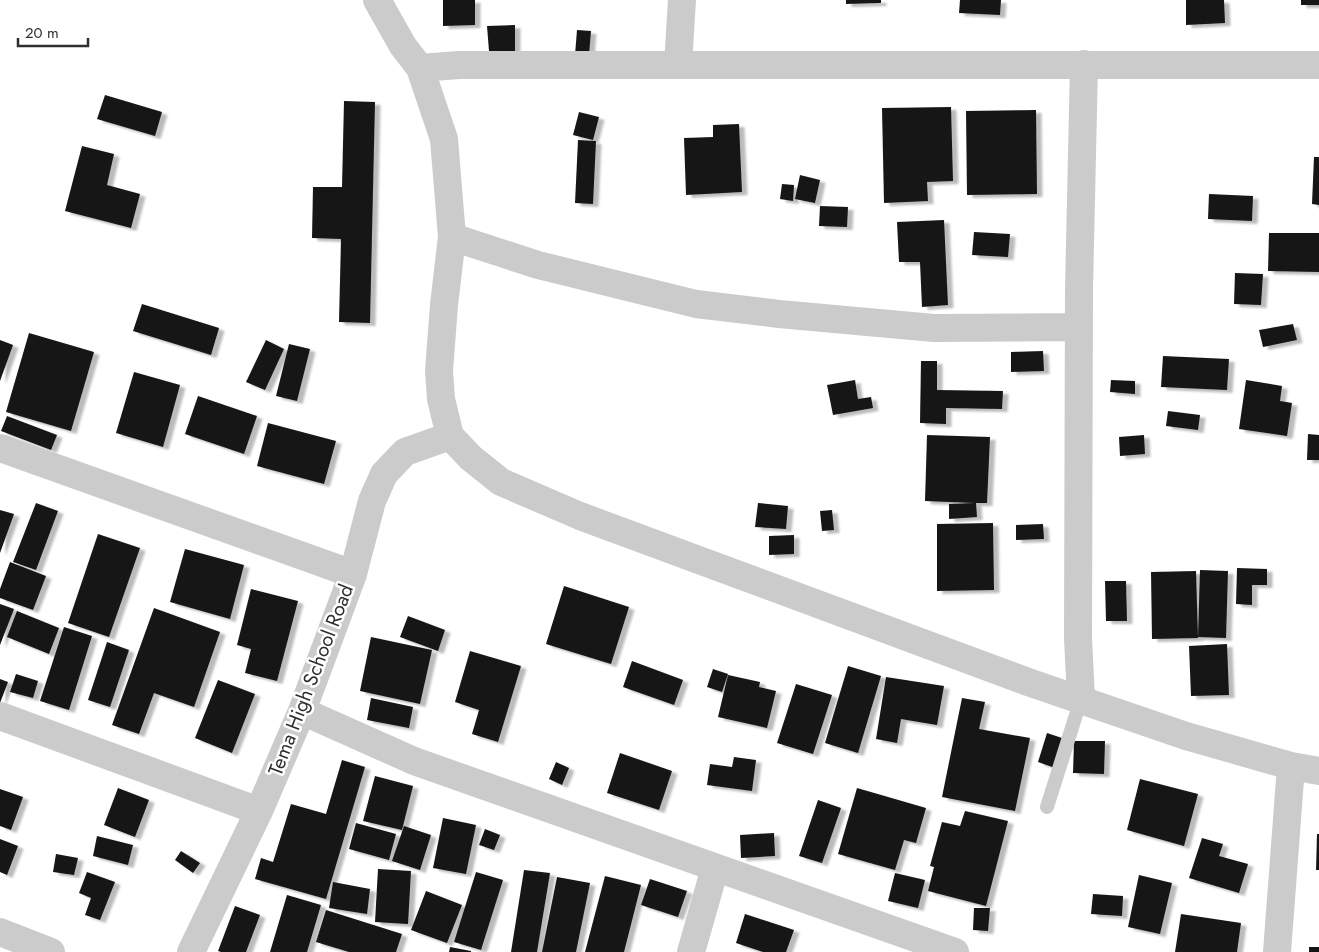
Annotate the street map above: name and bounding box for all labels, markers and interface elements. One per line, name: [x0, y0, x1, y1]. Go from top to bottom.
scale bar: [18, 15, 88, 47]
text: 20 m: [25, 22, 59, 44]
street label: Tema High School Road: [261, 580, 361, 780]

